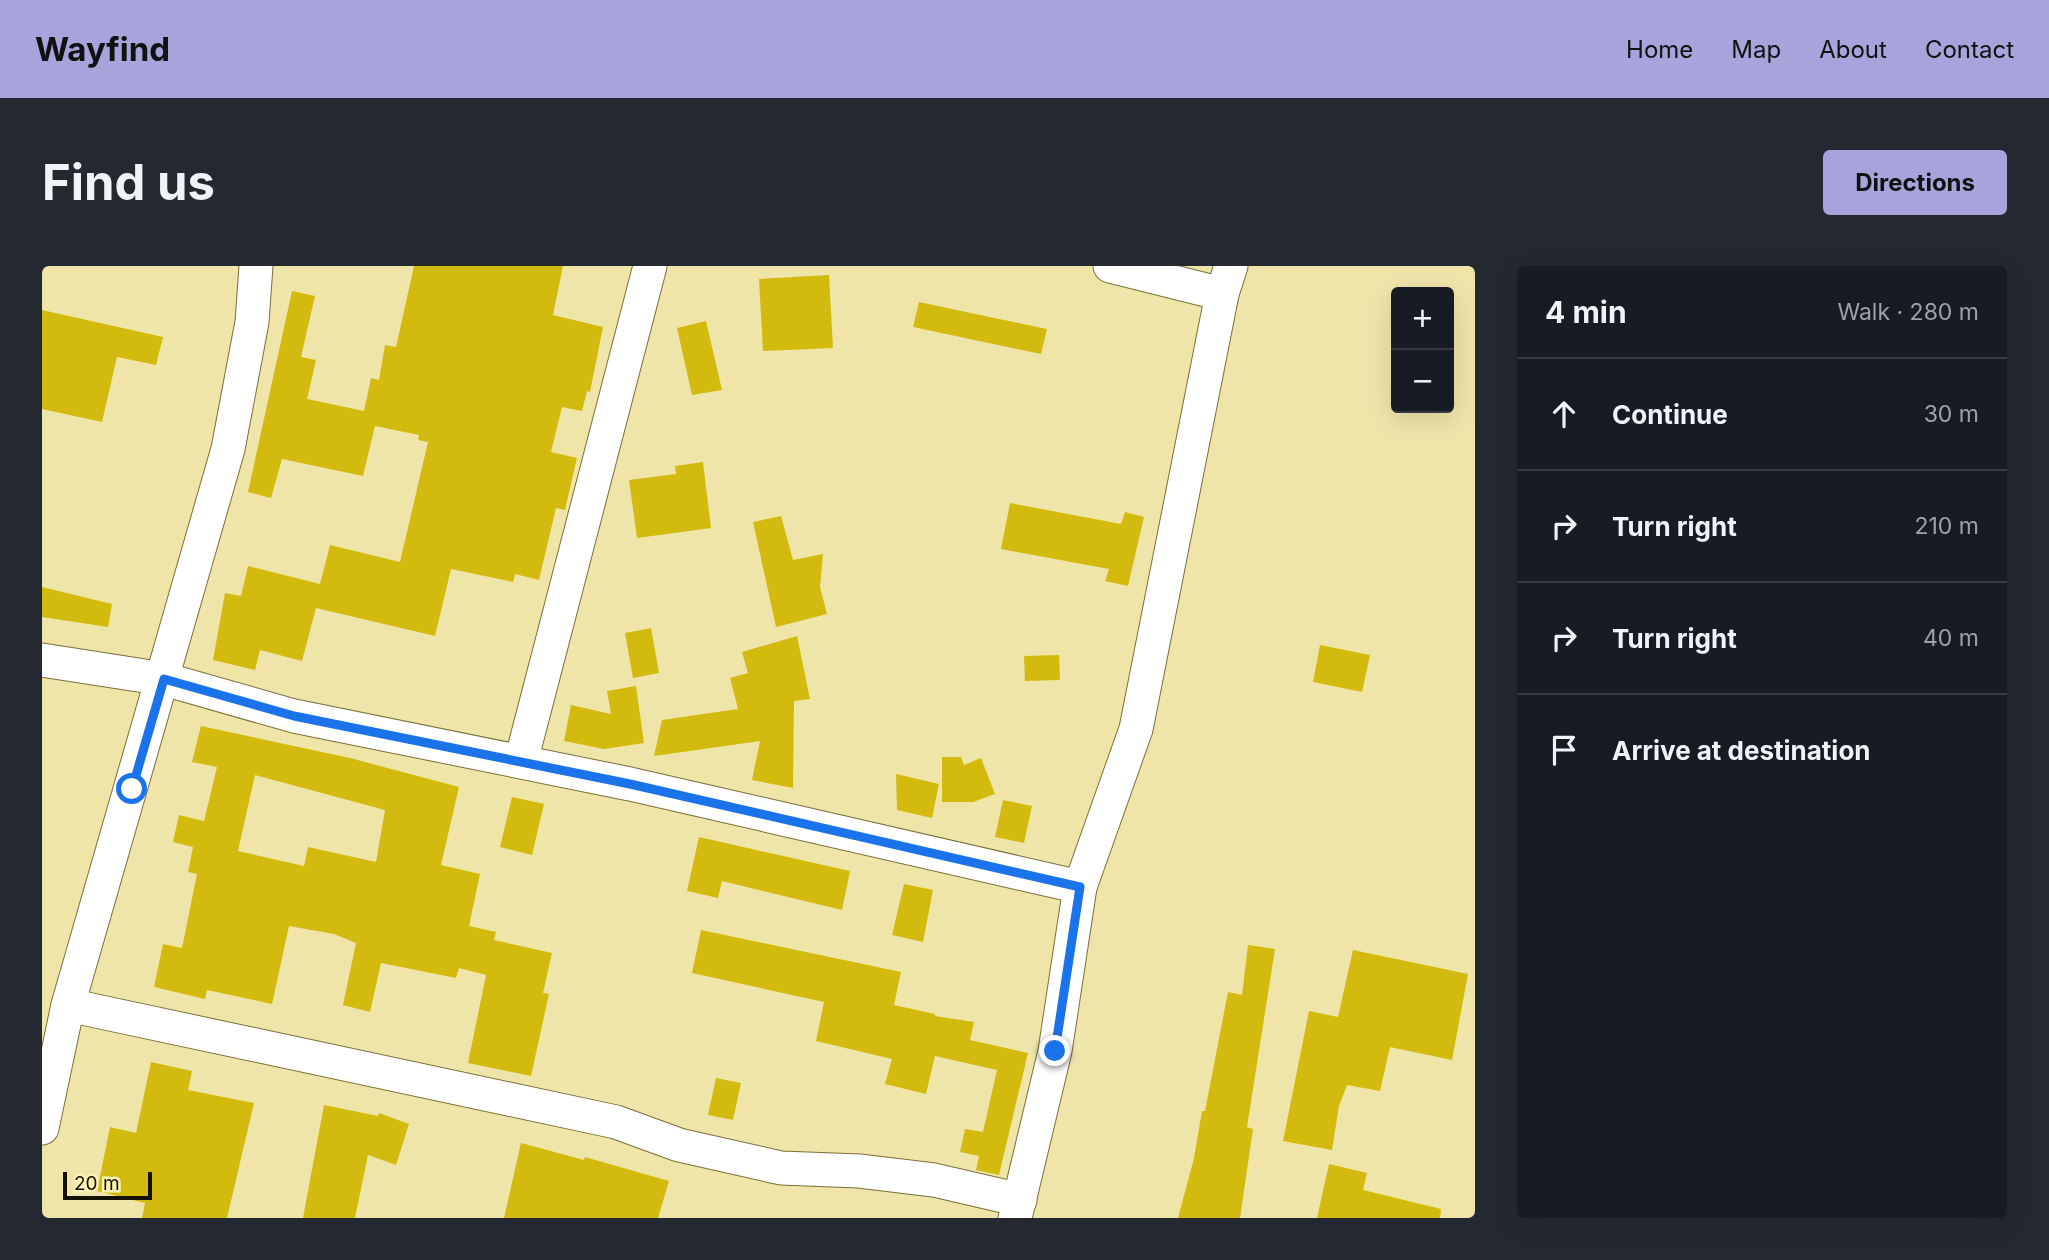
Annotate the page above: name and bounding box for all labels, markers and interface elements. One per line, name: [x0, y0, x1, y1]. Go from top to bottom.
text: Wayfind: [35, 29, 170, 69]
text: Home: [1626, 35, 1693, 64]
text: Map: [1731, 35, 1781, 64]
text: About: [1819, 35, 1887, 64]
text: Contact: [1925, 35, 2014, 64]
button: Directions: [1823, 150, 2007, 215]
text: Find us: [42, 153, 215, 212]
map controls: [1391, 287, 1454, 413]
button: +: [1391, 287, 1454, 350]
text: 4 min: [1545, 294, 1627, 330]
text: Walk · 280 m: [1837, 298, 1979, 326]
button: −: [1391, 350, 1454, 413]
icon: ahead: [1545, 395, 1583, 433]
text: Continue: [1612, 399, 1728, 430]
text: 30 m: [1924, 400, 1979, 428]
icon: right: [1545, 507, 1583, 545]
text: Turn right: [1612, 511, 1737, 542]
text: 210 m: [1914, 512, 1979, 540]
icon: right: [1545, 619, 1583, 657]
text: Turn right: [1612, 623, 1737, 654]
text: 40 m: [1923, 624, 1979, 652]
icon: arrive: [1545, 731, 1583, 769]
text: Arrive at destination: [1612, 735, 1871, 766]
route start: [116, 773, 147, 804]
route end: [1039, 1035, 1070, 1066]
scale bar: [63, 1169, 152, 1201]
text: 20 m: [74, 1172, 120, 1195]

